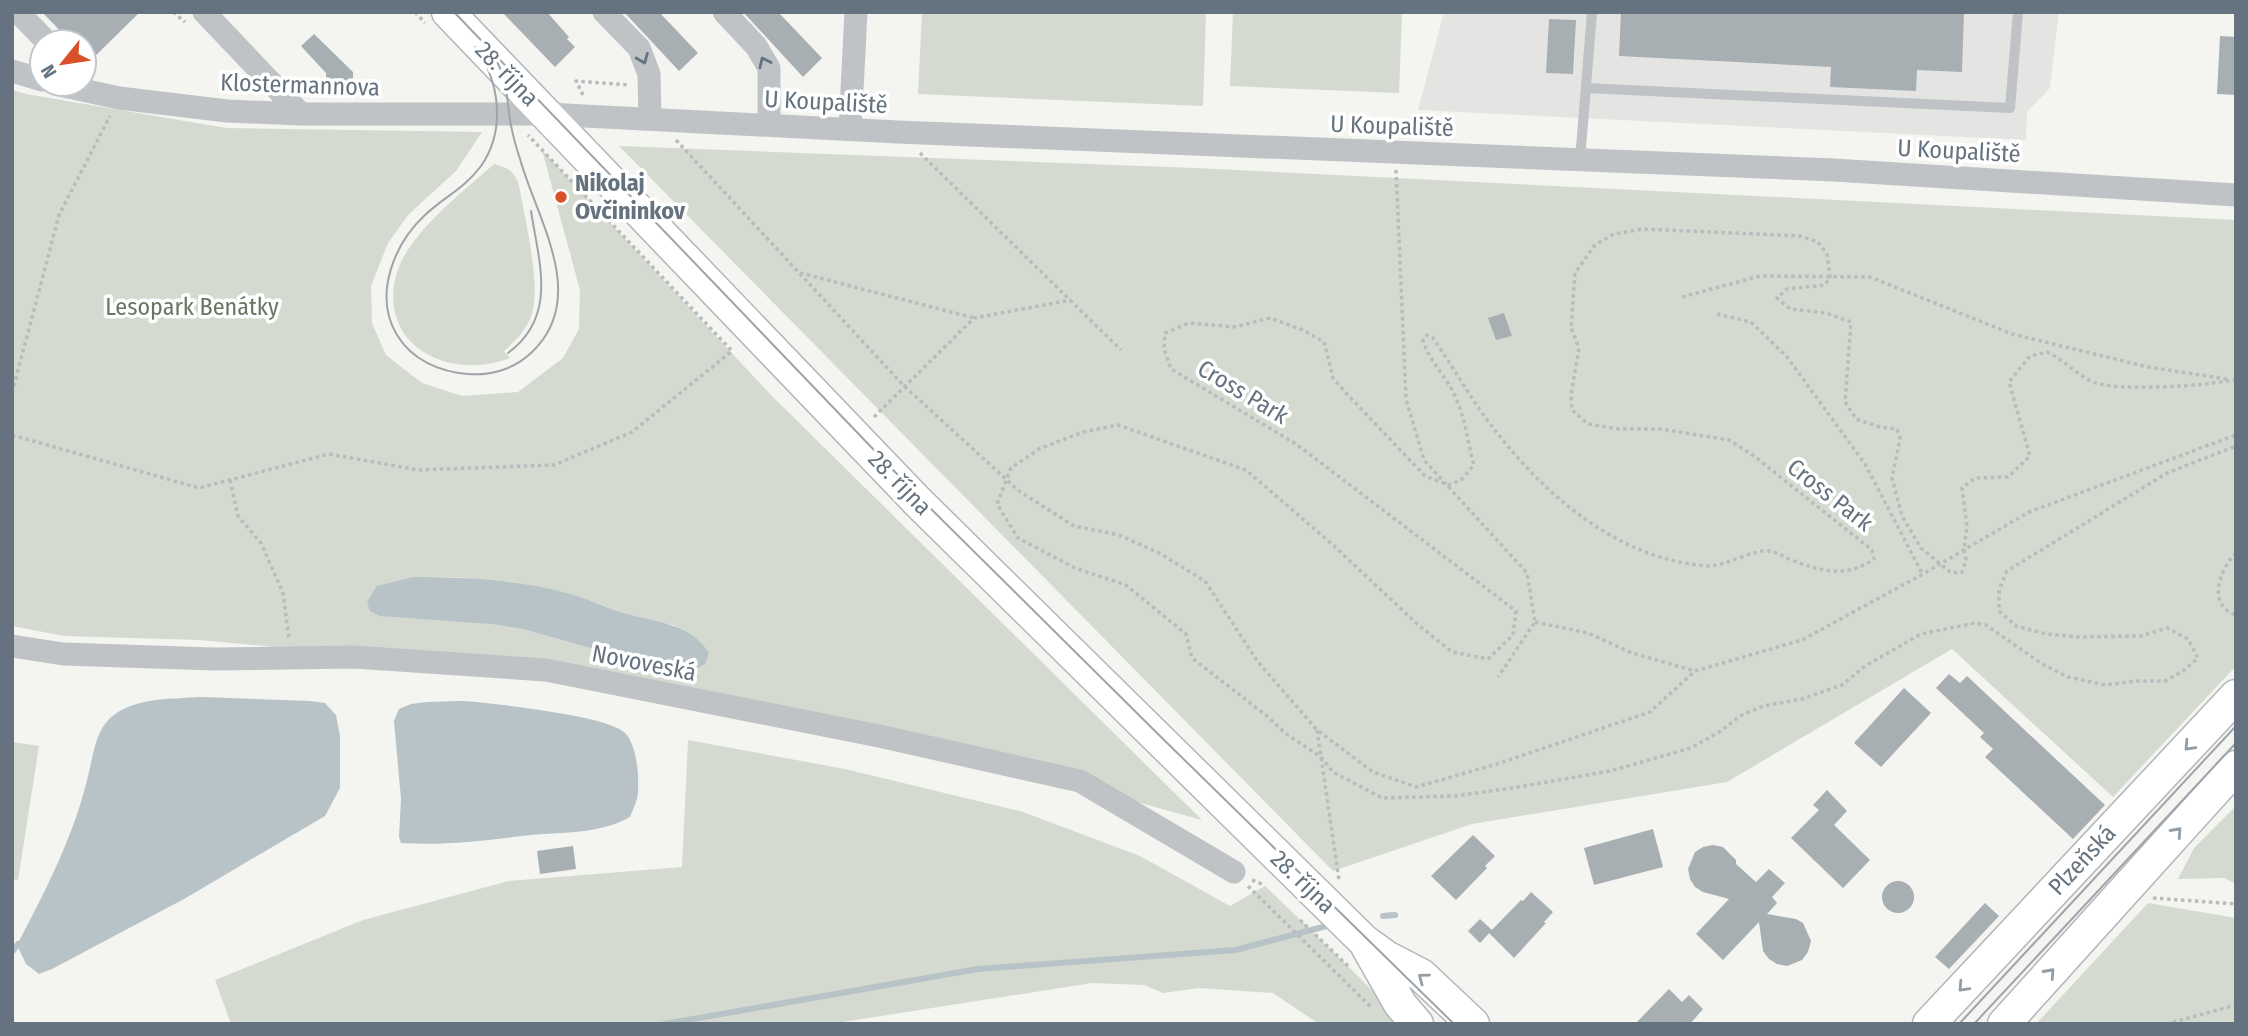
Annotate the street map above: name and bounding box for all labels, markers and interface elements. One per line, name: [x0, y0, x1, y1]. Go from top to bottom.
north arrow: [28, 28, 98, 98]
street label: 28. října: [470, 36, 544, 112]
one-way arrow: [635, 52, 649, 64]
one-way arrow: [758, 57, 772, 69]
text: N: [36, 61, 62, 82]
street label: Klostermannova: [220, 68, 380, 102]
street label: U Koupaliště: [764, 85, 888, 119]
street label: U Koupaliště: [1330, 110, 1454, 142]
street label: U Koupaliště: [1897, 134, 2021, 168]
place label: Nikolaj Ovčininkov: [575, 169, 686, 225]
marker: Nikolaj Ovčininkov: [553, 189, 569, 205]
park label: Lesopark Benátky: [105, 293, 279, 321]
street label: Cross Park: [1193, 354, 1294, 430]
street label: 28. října: [863, 445, 937, 521]
street label: Cross Park: [1782, 453, 1879, 538]
street label: Novoveská: [590, 639, 698, 687]
one-way arrow: [2184, 738, 2197, 751]
street label: Plzeňská: [2043, 819, 2121, 901]
one-way arrow: [2169, 827, 2181, 840]
street label: 28. října: [1265, 845, 1341, 919]
one-way arrow: [2041, 968, 2054, 981]
one-way arrow: [1418, 974, 1430, 987]
one-way arrow: [1959, 979, 1972, 992]

